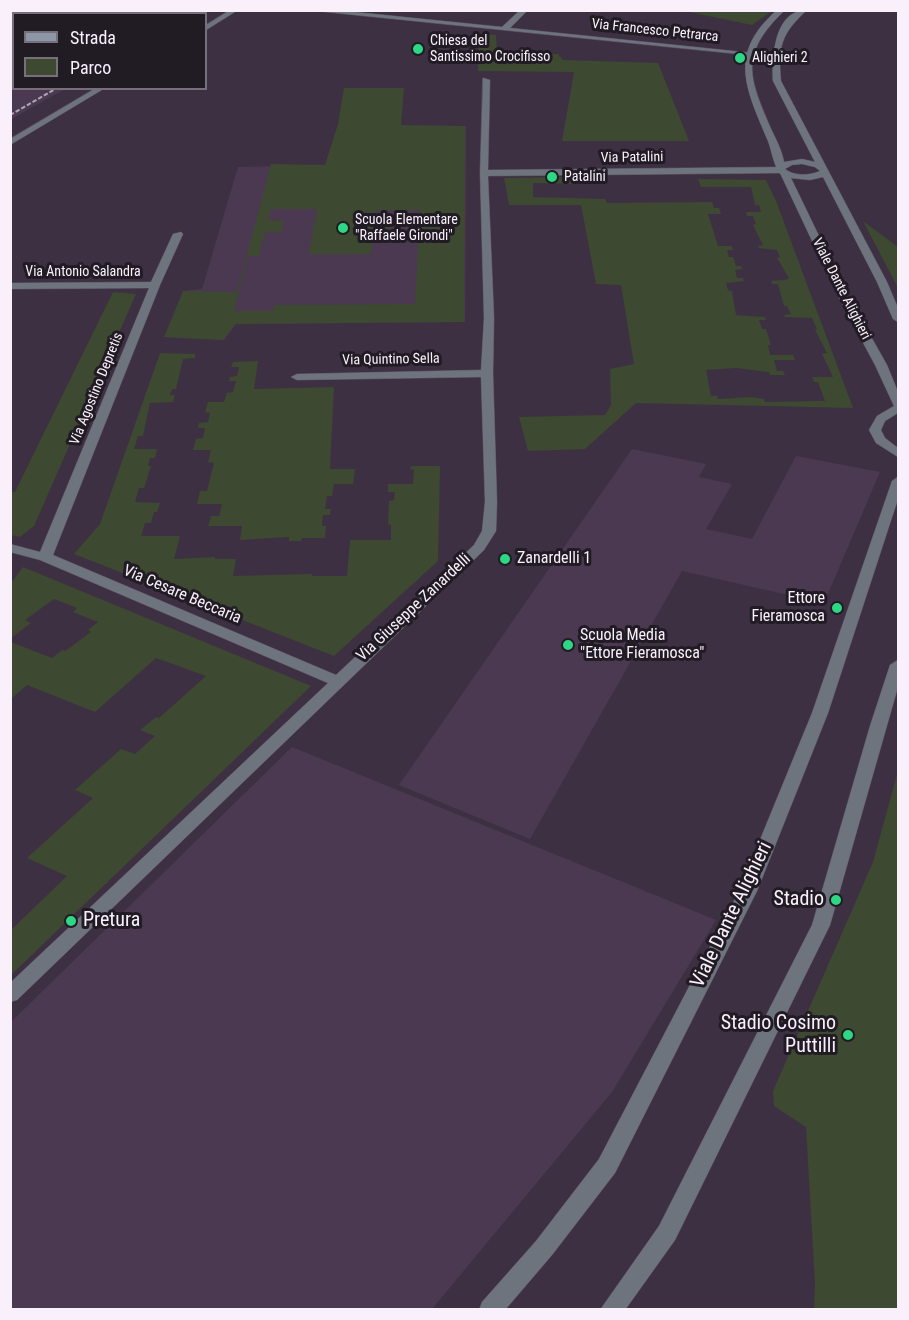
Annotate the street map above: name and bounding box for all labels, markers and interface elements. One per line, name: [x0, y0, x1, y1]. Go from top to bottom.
legend: [12, 12, 207, 90]
street label: Via Francesco Petrarca: [591, 16, 719, 46]
text: Strada: [70, 27, 116, 48]
place label: Chiesa del Santissimo Crocifisso: [430, 33, 550, 66]
marker: Chiesa del Santissimo Crocifisso: [411, 42, 425, 56]
place label: Alighieri 2: [752, 50, 808, 66]
marker: Alighieri 2: [733, 51, 747, 65]
text: Parco: [70, 57, 111, 78]
street label: Via Patalini: [601, 149, 663, 167]
place label: Patalini: [564, 169, 606, 185]
marker: Patalini: [545, 170, 559, 184]
place label: Scuola Elementare "Raffaele Girondi": [355, 212, 458, 244]
marker: Scuola Elementare "Raffaele Girondi": [336, 221, 350, 235]
street label: Viale Dante Alighieri: [808, 235, 874, 343]
street label: Via Antonio Salandra: [25, 264, 141, 280]
street label: Via Agostino Depretis: [67, 330, 127, 448]
street label: Via Quintino Sella: [342, 351, 440, 369]
place label: Zanardelli 1: [517, 549, 591, 569]
street label: Via Giuseppe Zanardelli: [353, 550, 475, 666]
marker: Zanardelli 1: [498, 552, 512, 566]
street label: Via Cesare Beccaria: [120, 561, 244, 629]
place label: Ettore Fieramosca: [751, 589, 825, 627]
marker: Ettore Fieramosca: [830, 601, 844, 615]
place label: Scuola Media "Ettore Fieramosca": [580, 626, 704, 664]
marker: Scuola Media "Ettore Fieramosca": [561, 638, 575, 652]
street label: Viale Dante Alighieri: [686, 838, 778, 992]
place label: Stadio: [774, 888, 824, 912]
marker: Stadio: [829, 893, 843, 907]
place label: Pretura: [83, 909, 140, 933]
marker: Pretura: [64, 914, 78, 928]
place label: Stadio Cosimo Puttilli: [721, 1012, 836, 1059]
marker: Stadio Cosimo Puttilli: [841, 1028, 855, 1042]

